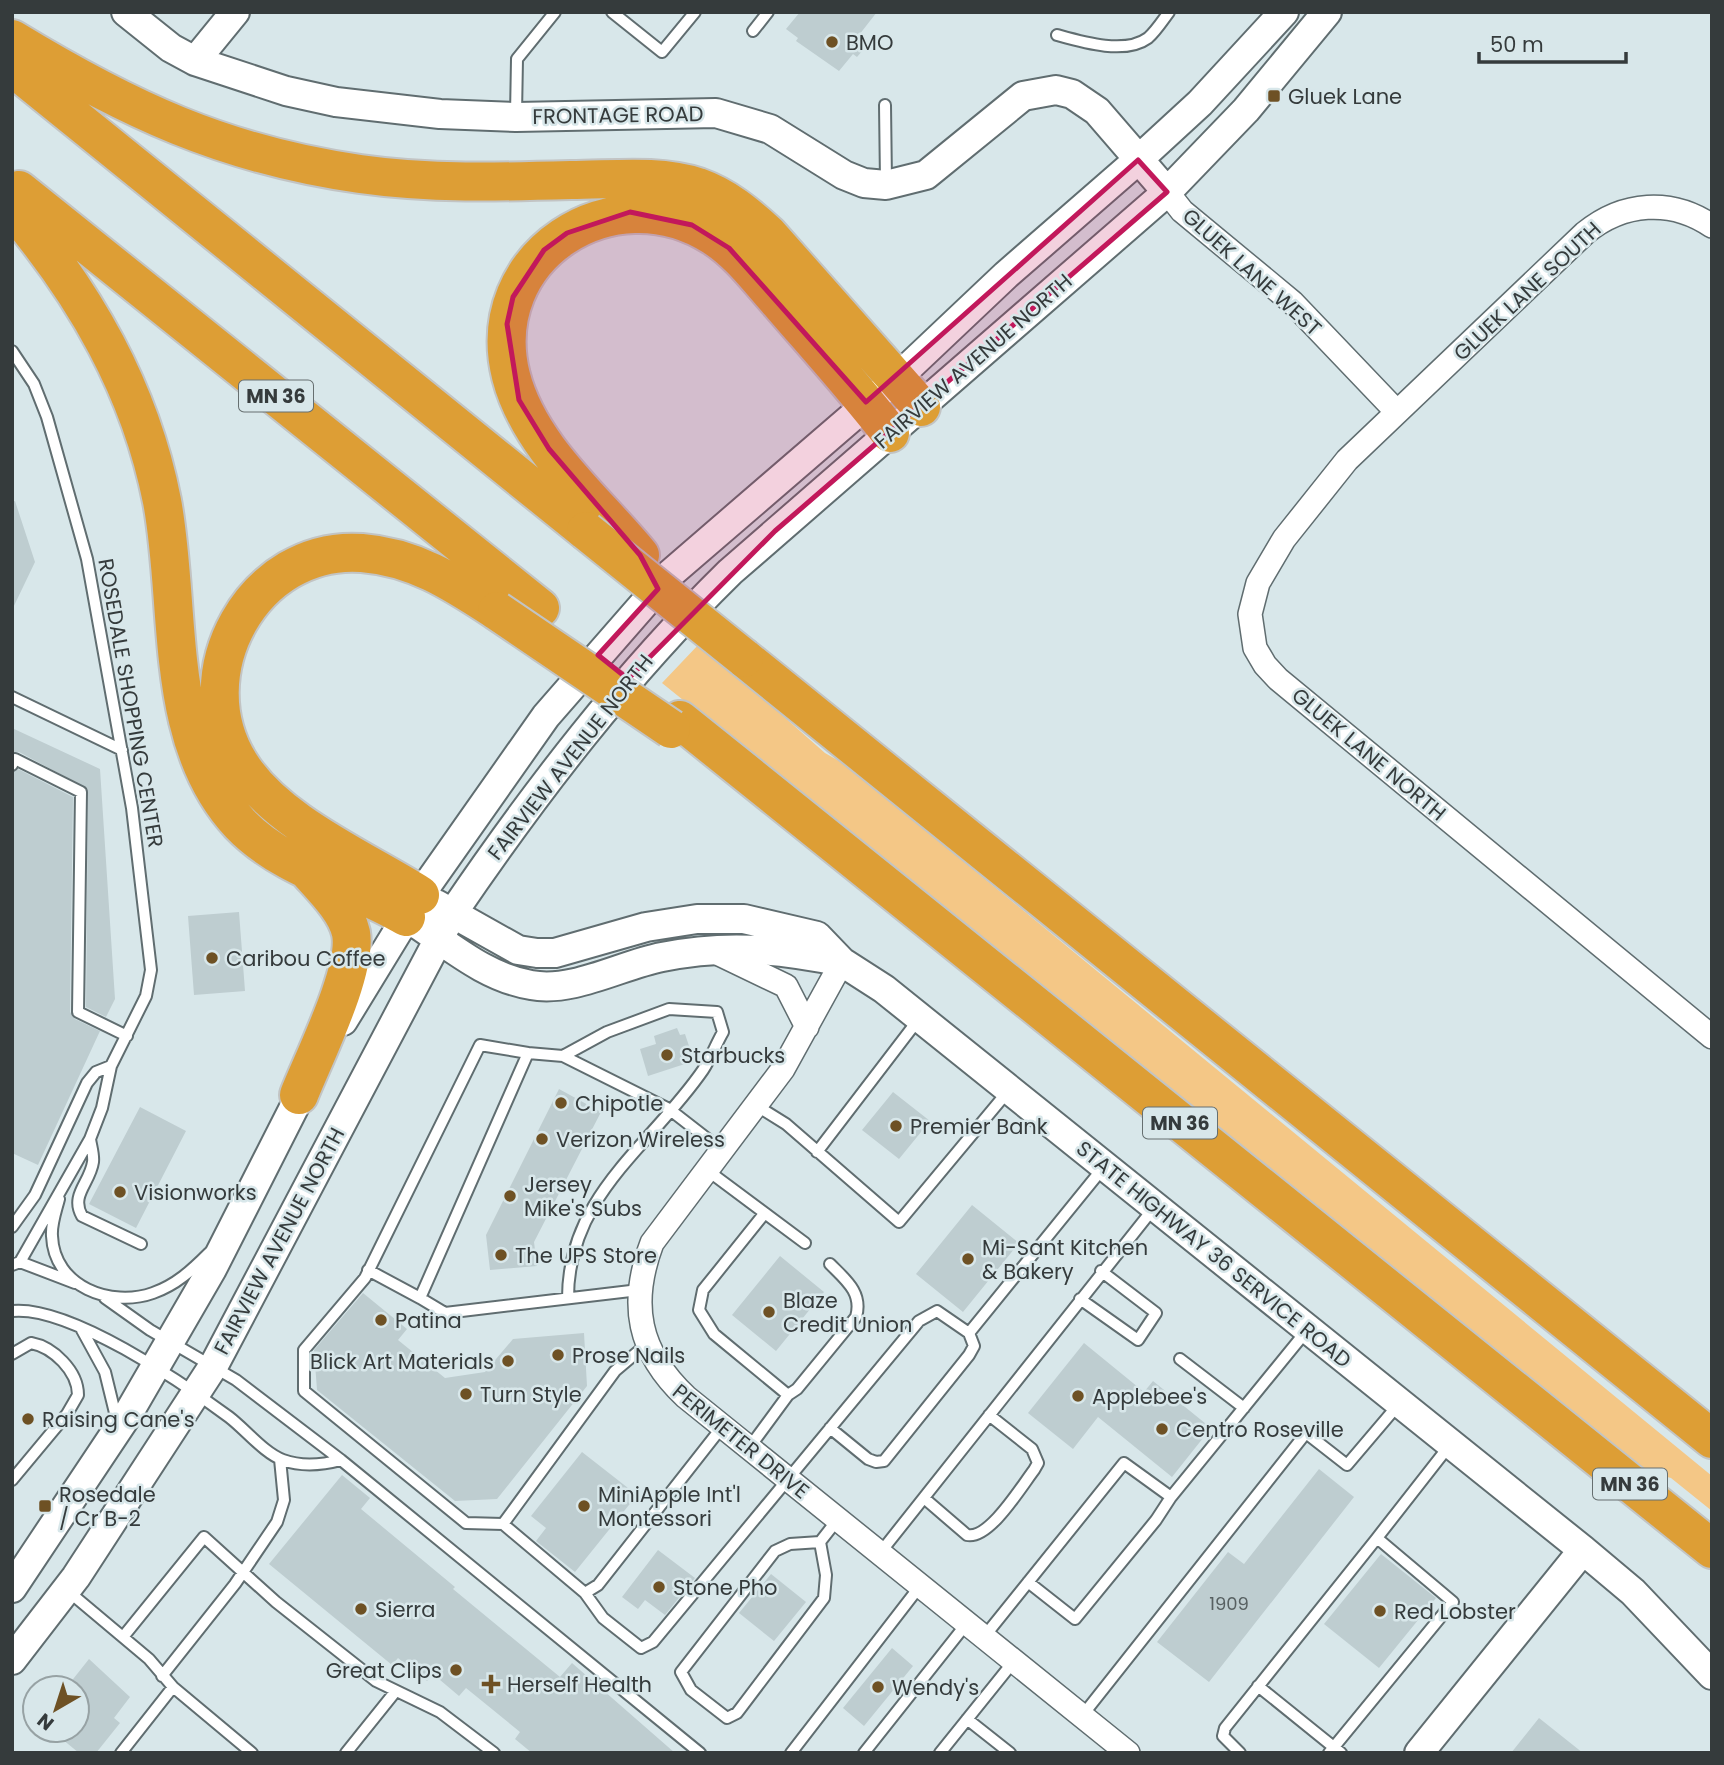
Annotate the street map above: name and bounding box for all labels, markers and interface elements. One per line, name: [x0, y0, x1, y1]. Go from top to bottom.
scale bar: [1479, 21, 1626, 65]
place label: BMO: [846, 28, 893, 57]
text: 50 m: [1490, 30, 1544, 59]
marker: BMO: [824, 34, 840, 50]
place label: Gluek Lane: [1288, 82, 1402, 111]
marker: Gluek Lane: [1266, 88, 1282, 104]
street label: FRONTAGE ROAD: [532, 99, 704, 131]
street label: GLUEK LANE WEST: [1176, 202, 1328, 342]
street label: GLUEK LANE SOUTH: [1447, 215, 1607, 367]
street label: FAIRVIEW AVENUE NORTH: [868, 267, 1078, 455]
road number: MN 36: [239, 380, 313, 412]
street label: ROSEDALE SHOPPING CENTER: [91, 556, 171, 850]
street label: FAIRVIEW AVENUE NORTH: [481, 648, 659, 866]
street label: GLUEK LANE NORTH: [1286, 681, 1452, 827]
place label: Caribou Coffee: [226, 944, 386, 973]
marker: Caribou Coffee: [204, 950, 220, 966]
place label: Starbucks: [681, 1041, 785, 1070]
marker: Starbucks: [659, 1047, 675, 1063]
place label: Chipotle: [575, 1089, 663, 1118]
marker: Chipotle: [553, 1095, 569, 1111]
road number: MN 36: [1143, 1107, 1217, 1138]
place label: Premier Bank: [910, 1112, 1048, 1141]
marker: Premier Bank: [888, 1118, 904, 1134]
street label: FAIRVIEW AVENUE NORTH: [207, 1122, 351, 1360]
place label: Verizon Wireless: [556, 1125, 725, 1154]
marker: Verizon Wireless: [534, 1131, 550, 1147]
street label: STATE HIGHWAY 36 SERVICE ROAD: [1070, 1134, 1358, 1374]
place label: Jersey Mike's Subs: [524, 1170, 642, 1223]
place label: Visionworks: [134, 1178, 257, 1207]
marker: Visionworks: [112, 1184, 128, 1200]
marker: Jersey Mike's Subs: [502, 1188, 518, 1204]
place label: Mi-Sant Kitchen & Bakery: [982, 1233, 1148, 1286]
place label: The UPS Store: [515, 1241, 657, 1270]
marker: The UPS Store: [493, 1247, 509, 1263]
marker: Mi-Sant Kitchen & Bakery: [960, 1251, 976, 1267]
place label: Blaze Credit Union: [783, 1286, 912, 1339]
marker: Blaze Credit Union: [761, 1304, 777, 1320]
place label: Patina: [395, 1306, 462, 1335]
marker: Patina: [373, 1312, 389, 1328]
place label: Prose Nails: [572, 1341, 685, 1370]
place label: Blick Art Materials: [310, 1347, 494, 1376]
marker: Prose Nails: [550, 1347, 566, 1363]
marker: Blick Art Materials: [500, 1353, 516, 1369]
street label: PERIMETER DRIVE: [667, 1377, 815, 1505]
place label: Turn Style: [480, 1380, 582, 1409]
place label: Applebee's: [1092, 1382, 1207, 1411]
marker: Turn Style: [458, 1386, 474, 1402]
marker: Applebee's: [1070, 1388, 1086, 1404]
place label: Raising Cane's: [42, 1405, 195, 1434]
marker: Raising Cane's: [20, 1411, 36, 1427]
place label: Centro Roseville: [1176, 1415, 1344, 1444]
marker: Centro Roseville: [1154, 1421, 1170, 1437]
road number: MN 36: [1593, 1468, 1667, 1500]
place label: Rosedale / Cr B-2: [59, 1480, 156, 1533]
place label: MiniApple Int'l Montessori: [598, 1480, 741, 1533]
marker: Rosedale / Cr B-2: [37, 1498, 53, 1514]
marker: MiniApple Int'l Montessori: [576, 1498, 592, 1514]
place label: Stone Pho: [673, 1573, 778, 1602]
marker: Stone Pho: [651, 1579, 667, 1595]
house number: 1909: [1209, 1591, 1249, 1616]
place label: Sierra: [375, 1595, 435, 1624]
place label: Red Lobster: [1394, 1597, 1516, 1626]
marker: Sierra: [353, 1601, 369, 1617]
marker: Red Lobster: [1372, 1603, 1388, 1619]
place label: Great Clips: [326, 1656, 442, 1685]
marker: Great Clips: [448, 1662, 464, 1678]
place label: Herself Health: [507, 1670, 652, 1699]
place label: Wendy's: [892, 1673, 979, 1702]
north arrow: [21, 1674, 91, 1744]
marker: Herself Health: [481, 1674, 501, 1694]
marker: Wendy's: [870, 1679, 886, 1695]
text: N: [32, 1707, 60, 1737]

